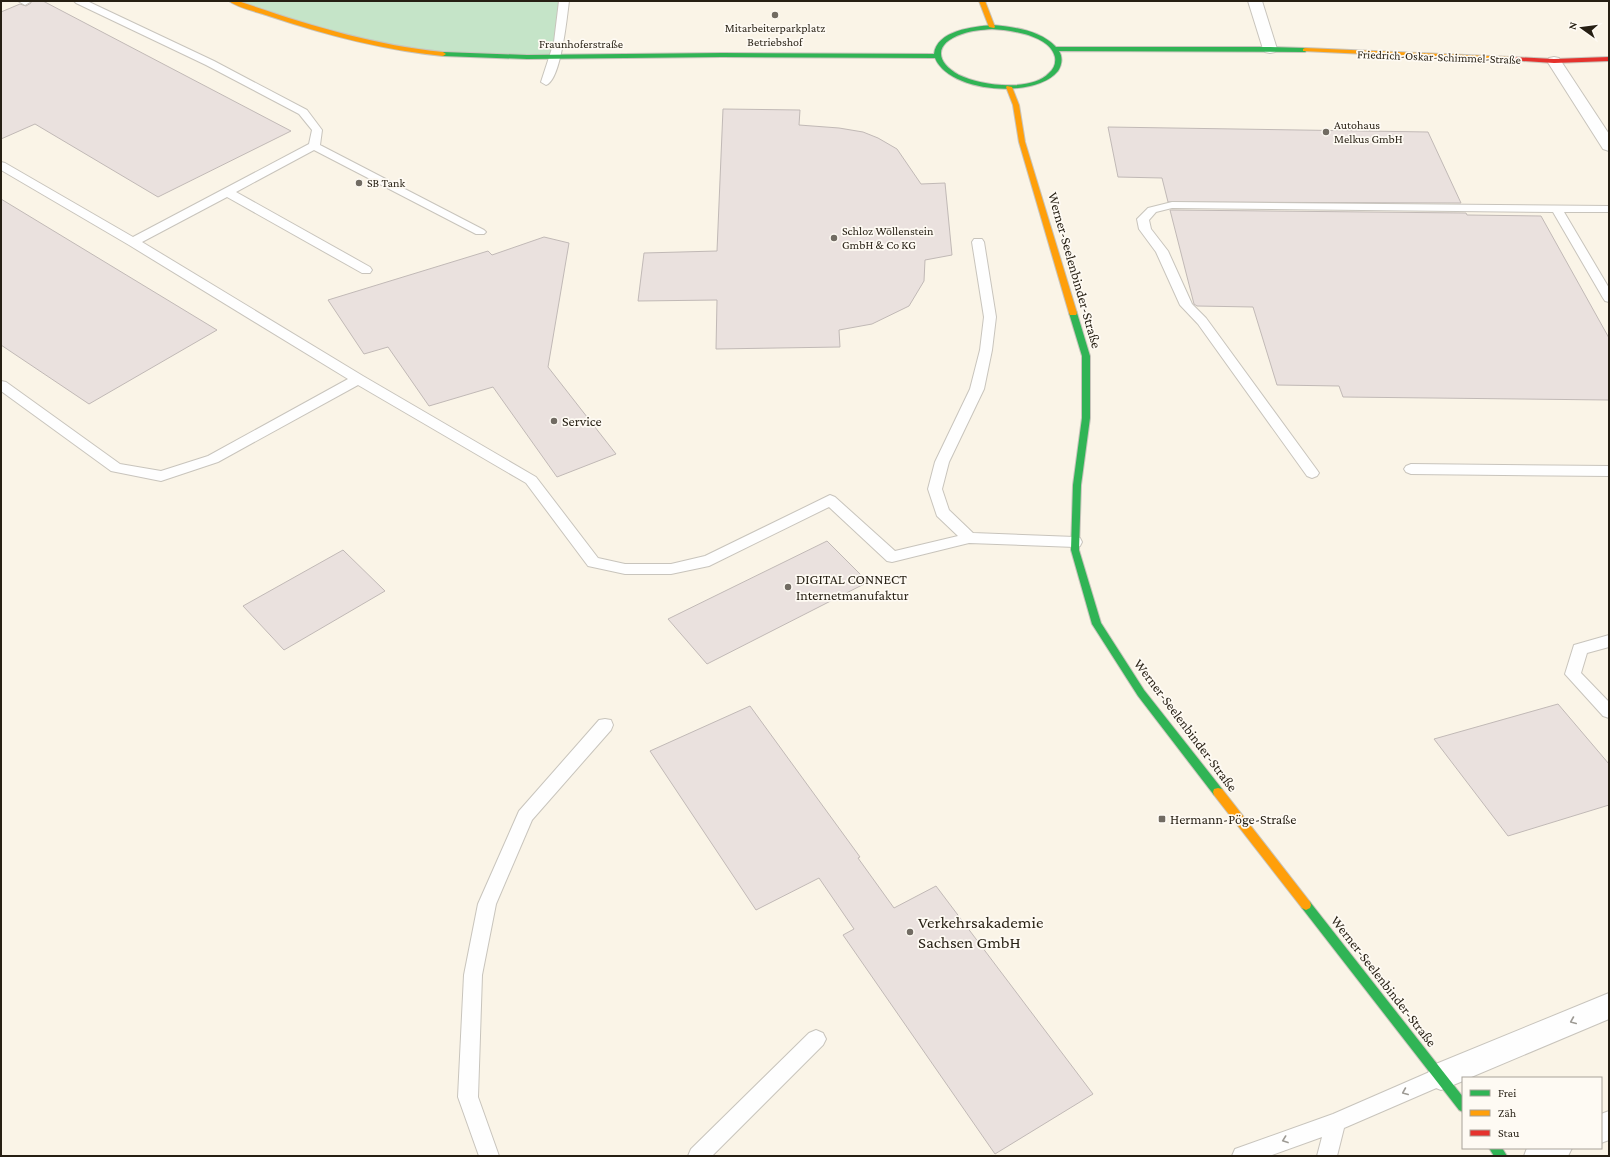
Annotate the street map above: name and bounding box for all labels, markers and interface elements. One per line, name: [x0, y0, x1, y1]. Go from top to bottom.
north arrow: [1562, 8, 1602, 48]
marker: Mitarbeiterparkplatz Betriebshof: [770, 10, 780, 20]
text: N: [1566, 20, 1579, 31]
place label: Mitarbeiterparkplatz Betriebshof: [725, 21, 825, 49]
street label: Fraunhoferstraße: [539, 37, 623, 51]
street label: Friedrich-Oskar-Schimmel-Straße: [1357, 47, 1521, 67]
place label: Autohaus Melkus GmbH: [1334, 118, 1403, 146]
marker: Autohaus Melkus GmbH: [1321, 127, 1331, 137]
place label: SB Tank: [367, 176, 406, 190]
marker: SB Tank: [354, 178, 364, 188]
street label: Werner-Seelenbinder-Straße: [1045, 190, 1105, 350]
place label: Schloz Wöllenstein GmbH & Co KG: [842, 224, 934, 252]
marker: Schloz Wöllenstein GmbH & Co KG: [829, 233, 839, 243]
place label: Service: [562, 413, 602, 429]
marker: Service: [549, 416, 559, 426]
place label: DIGITAL CONNECT Internetmanufaktur: [796, 571, 909, 603]
marker: DIGITAL CONNECT Internetmanufaktur: [783, 582, 793, 592]
street label: Werner-Seelenbinder-Straße: [1131, 656, 1241, 794]
place label: Hermann-Pöge-Straße: [1170, 811, 1296, 827]
marker: Hermann-Pöge-Straße: [1157, 814, 1167, 824]
street label: Werner-Seelenbinder-Straße: [1328, 912, 1440, 1050]
place label: Verkehrsakademie Sachsen GmbH: [918, 913, 1043, 952]
marker: Verkehrsakademie Sachsen GmbH: [905, 927, 915, 937]
one-way arrow: [1570, 1016, 1578, 1024]
legend: [1462, 1077, 1602, 1149]
text: Frei: [1498, 1086, 1516, 1100]
one-way arrow: [1402, 1087, 1409, 1095]
text: Zäh: [1498, 1106, 1517, 1120]
text: Stau: [1498, 1126, 1520, 1140]
one-way arrow: [1281, 1136, 1288, 1144]

